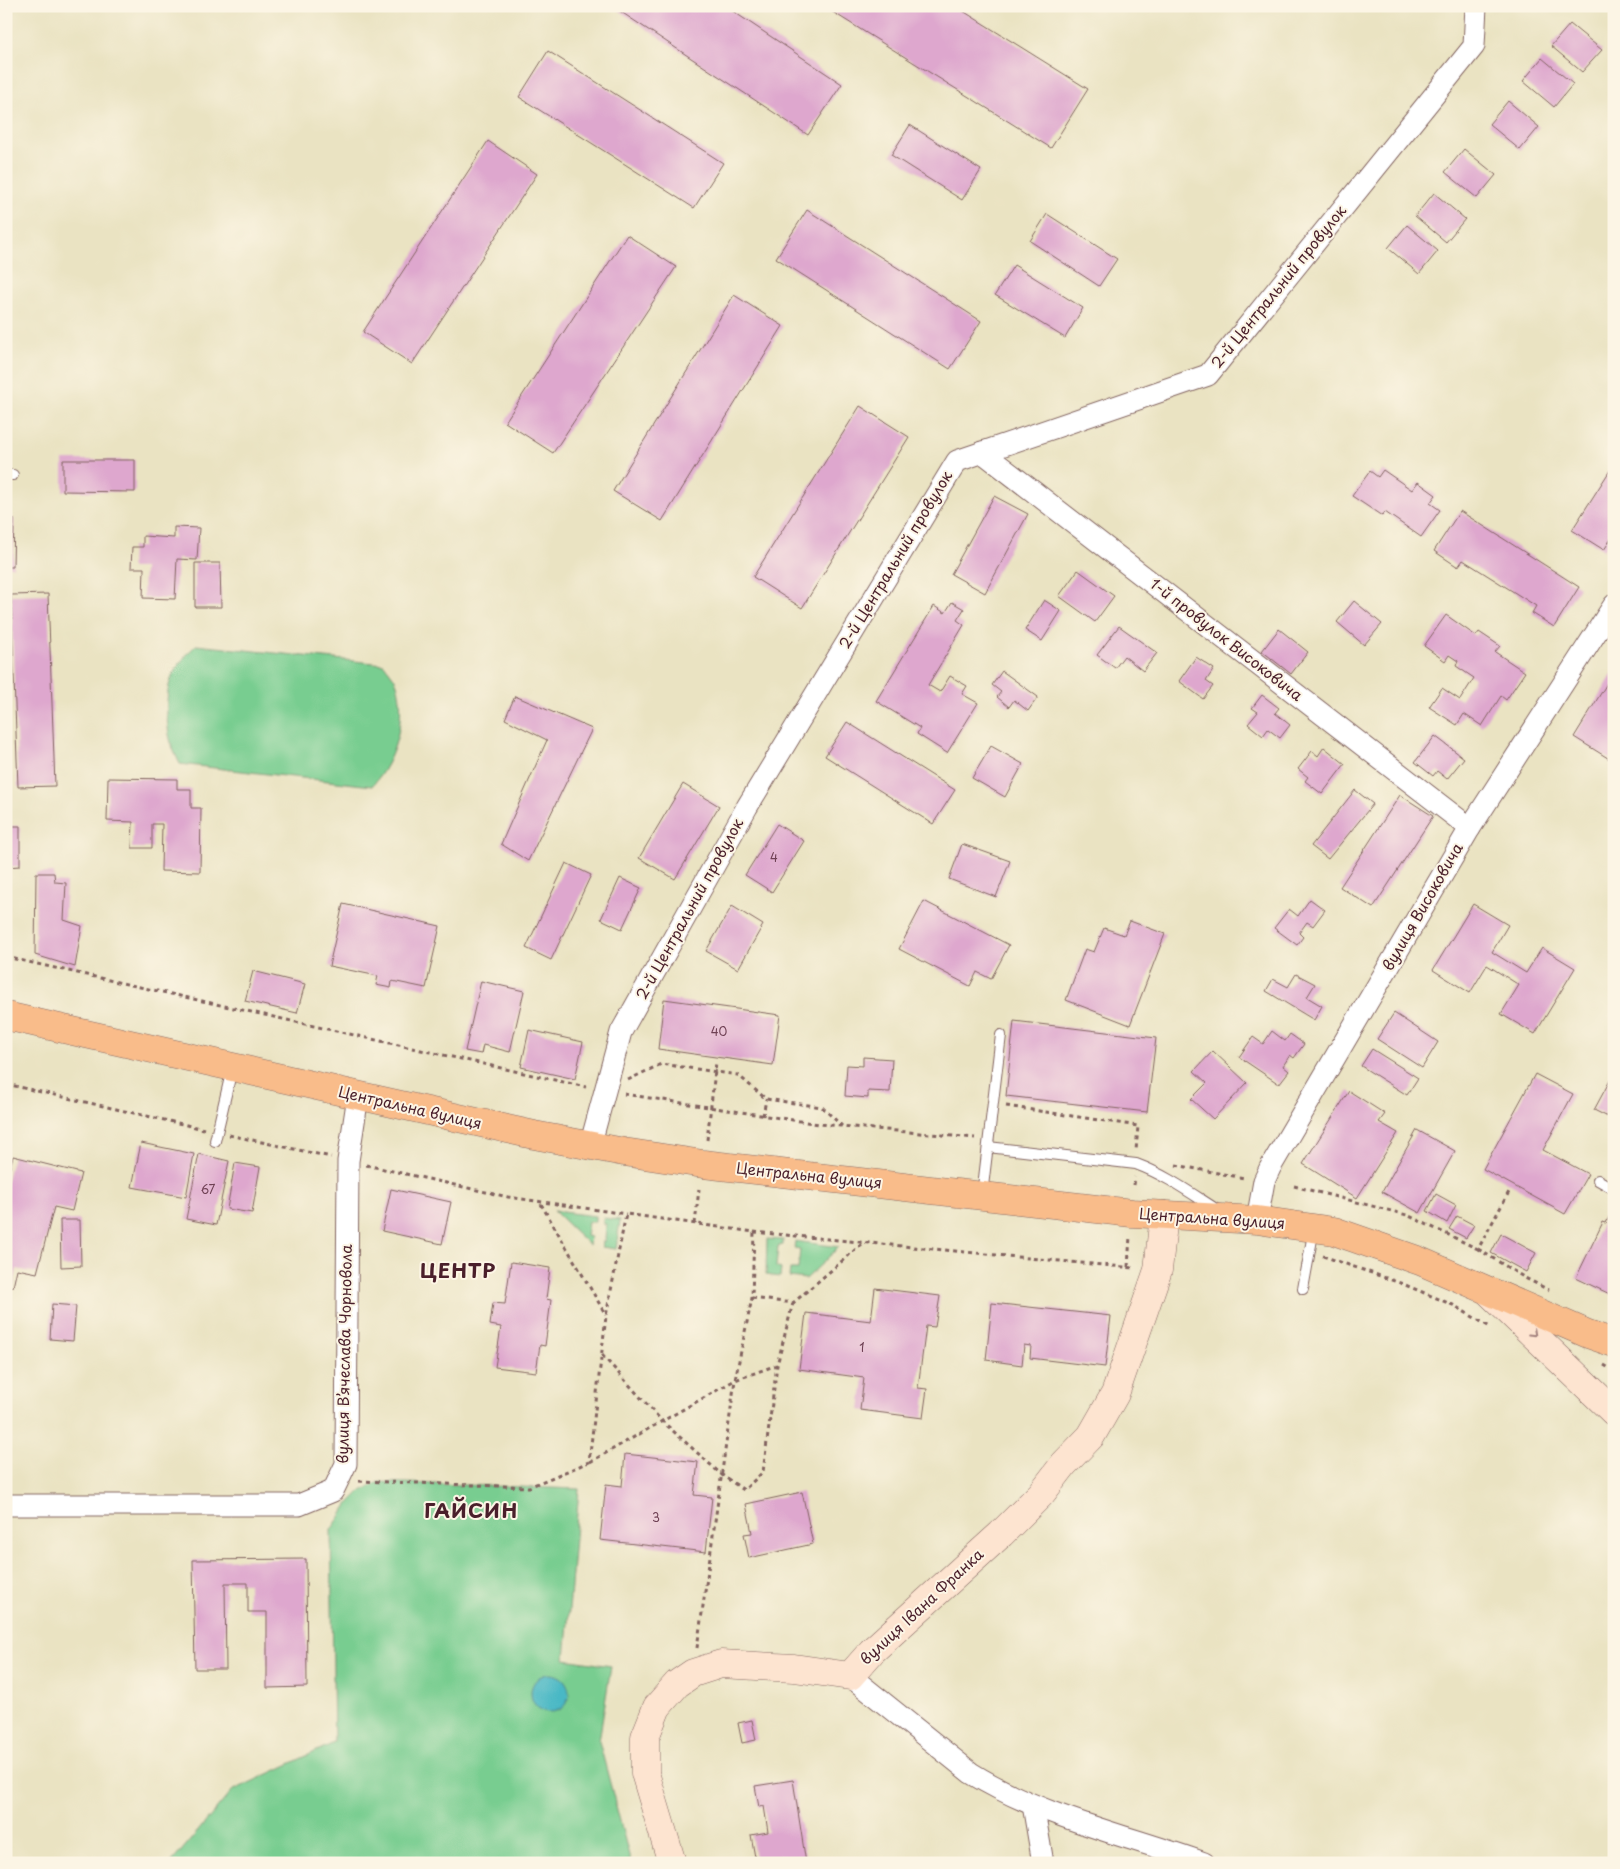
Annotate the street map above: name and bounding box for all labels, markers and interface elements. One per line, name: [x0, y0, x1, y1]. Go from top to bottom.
street label: 2-й Центральний провулок: [1205, 199, 1351, 373]
street label: 2-й Центральний провулок: [832, 466, 957, 653]
street label: 1-й провулок Високовича: [1146, 572, 1309, 706]
street label: 2-й Центральний провулок: [629, 813, 748, 1003]
street label: вулиця Високовича: [1376, 837, 1468, 975]
house number: 4: [770, 848, 778, 866]
house number: 40: [711, 1022, 728, 1040]
street label: Центральна вулиця: [336, 1079, 484, 1134]
street label: Центральна вулиця: [735, 1155, 883, 1194]
house number: 67: [201, 1180, 216, 1198]
street label: Центральна вулиця: [1138, 1201, 1286, 1234]
street label: вулиця Вʼячеслава Чорновола: [330, 1243, 357, 1464]
district label: ЦЕНТР: [420, 1255, 496, 1285]
one-way arrow: [1527, 1327, 1536, 1336]
house number: 1: [859, 1338, 865, 1356]
district label: ГАЙСИН: [424, 1495, 518, 1525]
house number: 3: [652, 1508, 660, 1526]
street label: вулиця Івана Франка: [854, 1542, 988, 1669]

